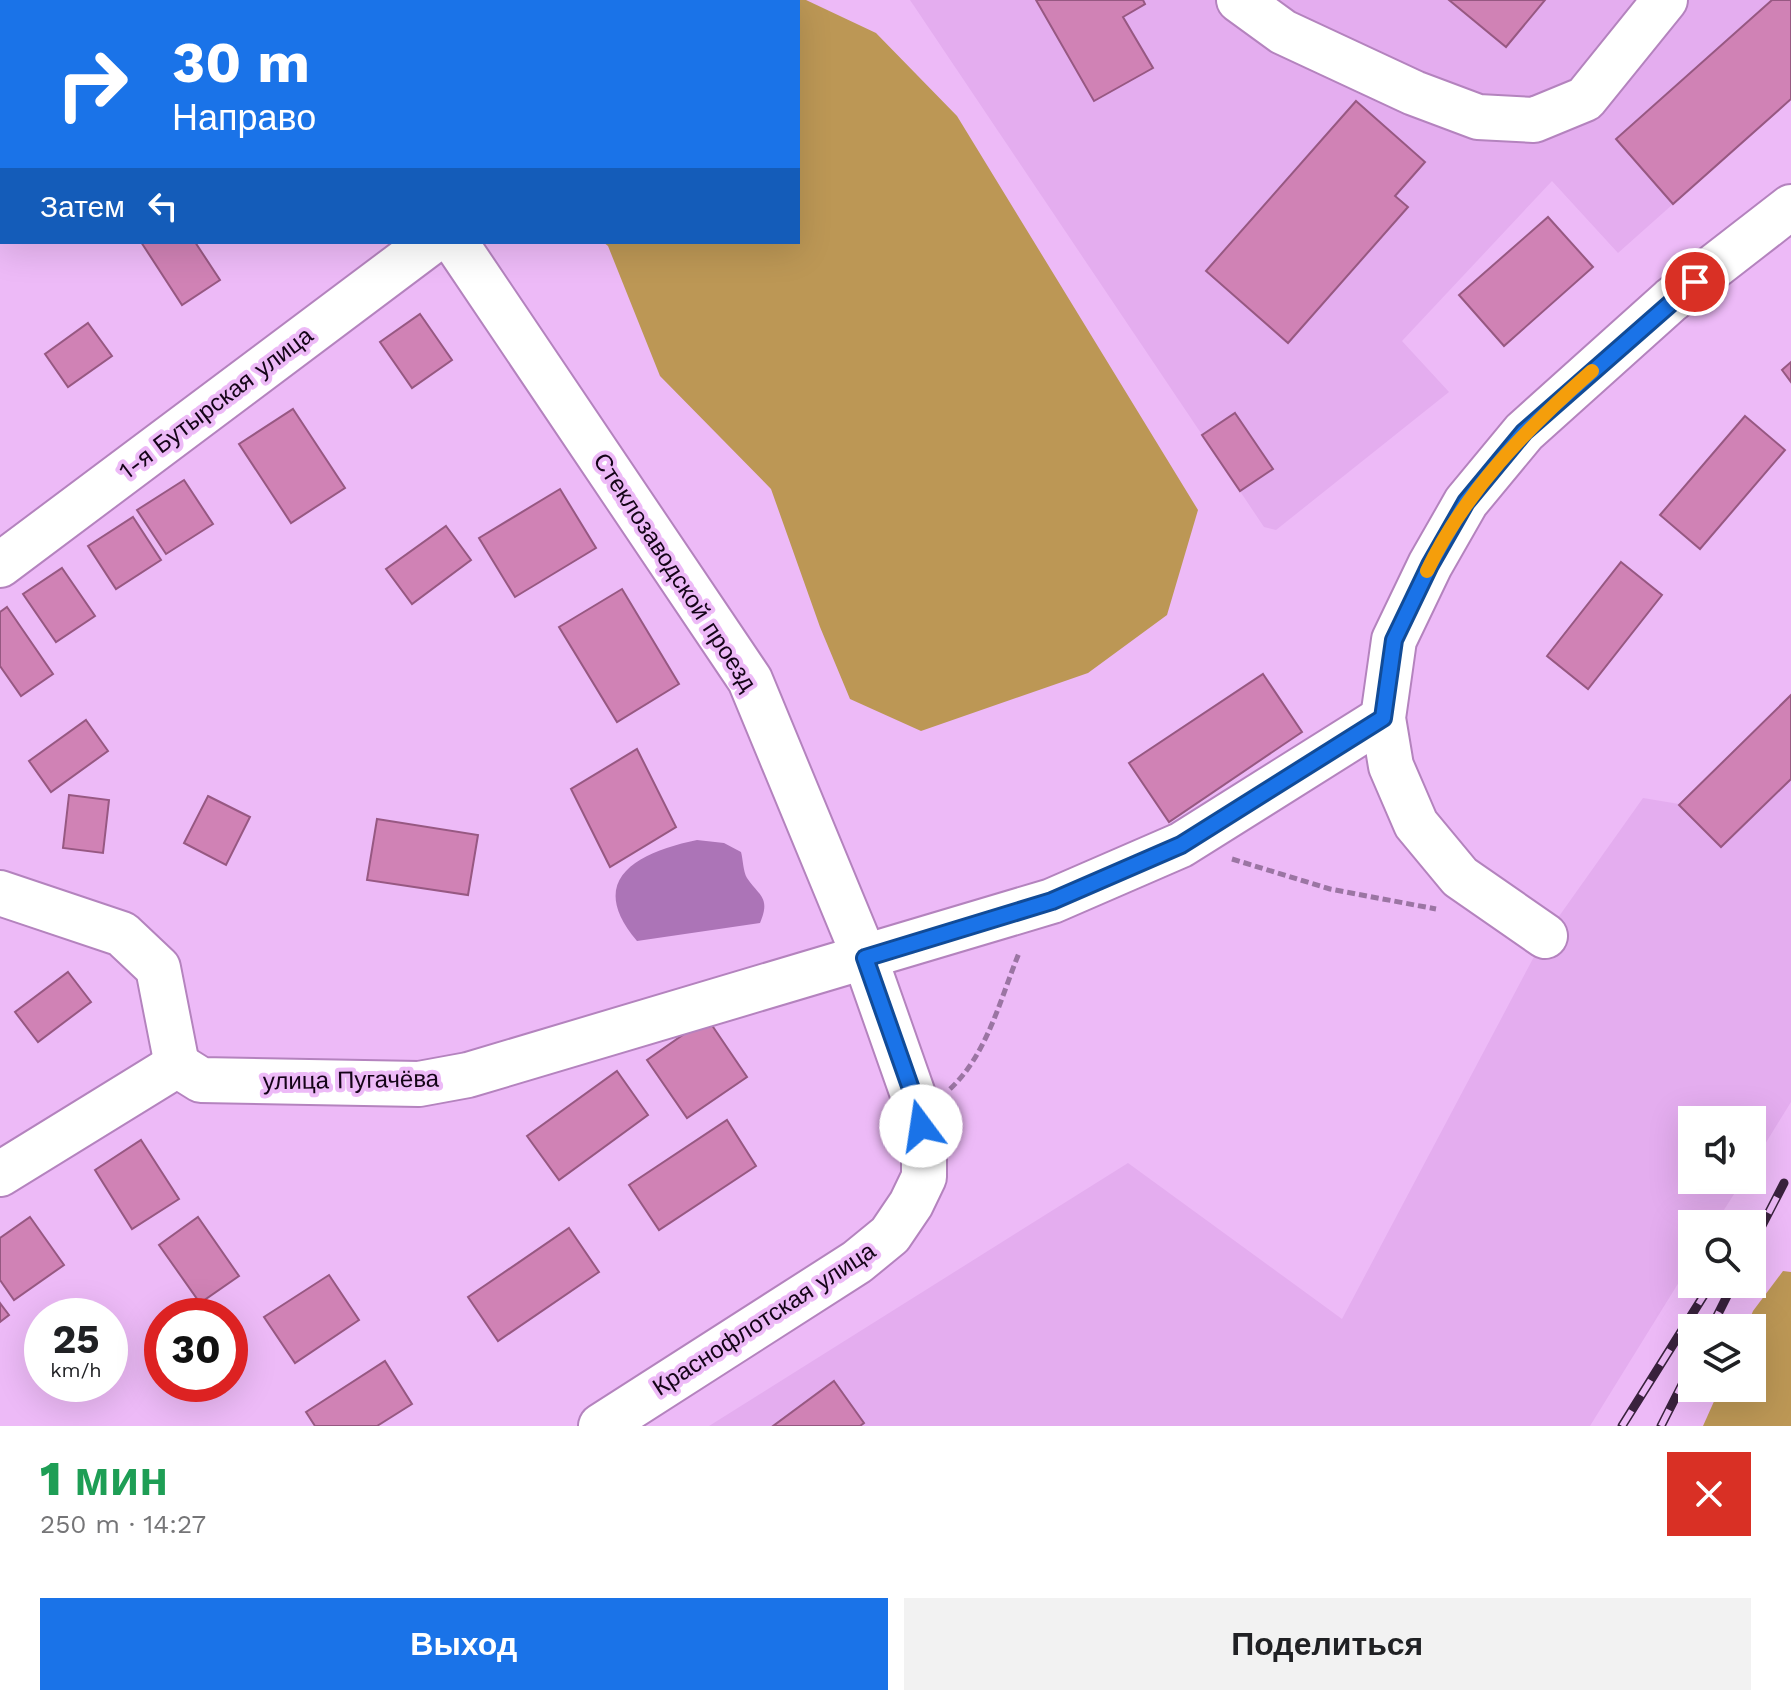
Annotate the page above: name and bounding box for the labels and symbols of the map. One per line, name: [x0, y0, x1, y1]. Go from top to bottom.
pin: [1661, 248, 1729, 316]
street label: 1-я Бутырская улица: [114, 321, 319, 485]
street label: Стеклозаводской проезд: [588, 448, 762, 696]
street label: улица Пугачёва: [263, 1064, 440, 1096]
position arrow: [879, 1084, 963, 1168]
street label: Краснофлотская улица: [647, 1236, 881, 1402]
speed limit sign: 30: [144, 1298, 248, 1402]

